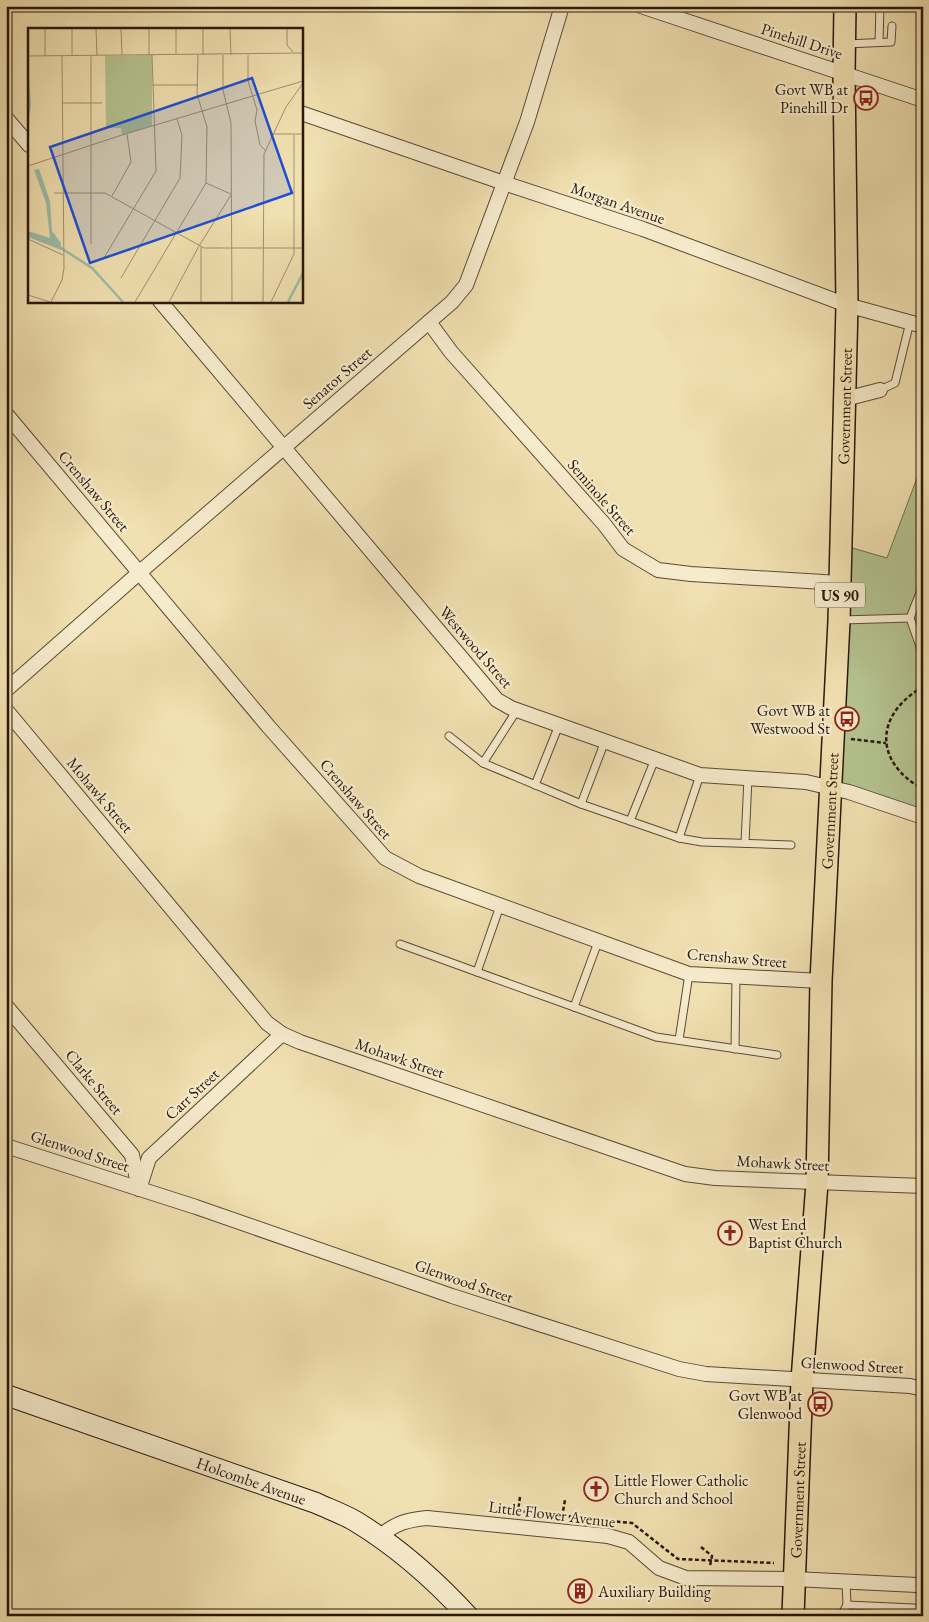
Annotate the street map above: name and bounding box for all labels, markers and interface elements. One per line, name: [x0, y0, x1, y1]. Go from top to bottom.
street label: Pinehill Drive: [758, 18, 846, 64]
inset map: [28, 28, 302, 302]
place label: Govt WB at Pinehill Dr: [775, 79, 849, 118]
bus stop icon: Govt WB at Pinehill Dr: [853, 85, 879, 111]
street label: Morgan Avenue: [568, 177, 668, 229]
street label: Senator Street: [298, 342, 376, 414]
street label: Government Street: [832, 348, 856, 465]
street label: Crenshaw Street: [54, 446, 134, 536]
street label: Seminole Street: [563, 454, 641, 540]
road number: US 90: [815, 582, 865, 608]
street label: Westwood Street: [435, 601, 517, 693]
place label: Govt WB at Westwood St: [750, 700, 830, 739]
bus stop icon: Govt WB at Westwood St: [834, 706, 860, 732]
street label: Government Street: [816, 752, 843, 870]
street label: Mohawk Street: [62, 753, 138, 837]
street label: Crenshaw Street: [315, 754, 397, 844]
street label: Crenshaw Street: [686, 943, 788, 973]
street label: Mohawk Street: [353, 1033, 447, 1083]
street label: Clarke Street: [61, 1045, 127, 1119]
street label: Carr Street: [160, 1064, 224, 1124]
street label: Glenwood Street: [28, 1125, 132, 1177]
street label: Mohawk Street: [736, 1150, 830, 1176]
place label: West End Baptist Church: [748, 1214, 843, 1253]
church icon: West End Baptist Church: [717, 1220, 743, 1246]
street label: Glenwood Street: [412, 1254, 516, 1308]
street label: Glenwood Street: [800, 1352, 904, 1378]
place label: Govt WB at Glenwood: [729, 1385, 803, 1424]
bus stop icon: Govt WB at Glenwood: [807, 1391, 833, 1417]
street label: Government Street: [785, 1441, 810, 1559]
street label: Holcombe Avenue: [194, 1452, 309, 1509]
place label: Little Flower Catholic Church and School: [614, 1470, 749, 1509]
church icon: Little Flower Catholic Church and School: [583, 1476, 609, 1502]
street label: Little Flower Avenue: [487, 1496, 617, 1532]
building icon: Auxiliary Building: [567, 1578, 593, 1604]
place label: Auxiliary Building: [597, 1581, 712, 1602]

